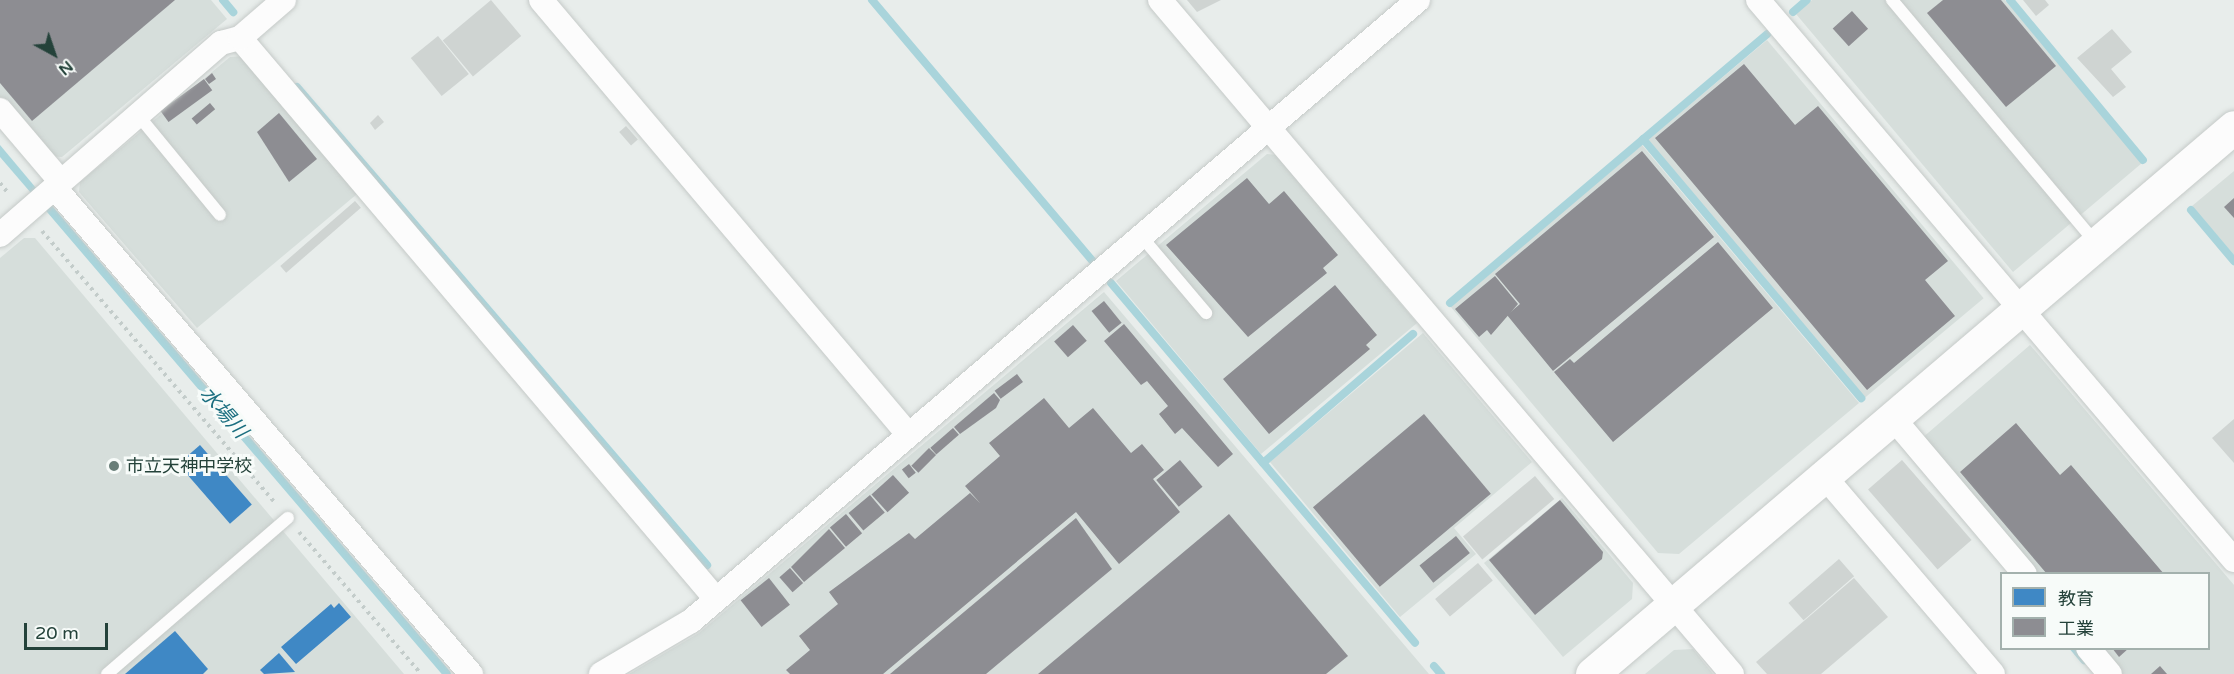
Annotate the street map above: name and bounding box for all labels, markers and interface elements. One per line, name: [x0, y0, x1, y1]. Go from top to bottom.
north arrow: [24, 24, 84, 84]
text: N: [54, 56, 77, 80]
water label: 水場川: [194, 382, 252, 444]
place label: 市立天神中学校: [126, 455, 252, 477]
marker: 市立天神中学校: [107, 459, 121, 473]
legend: [2000, 572, 2210, 650]
text: 教育: [2058, 588, 2094, 610]
scale bar: [27, 611, 111, 649]
text: 工業: [2058, 618, 2094, 640]
text: 20 m: [35, 622, 79, 644]

